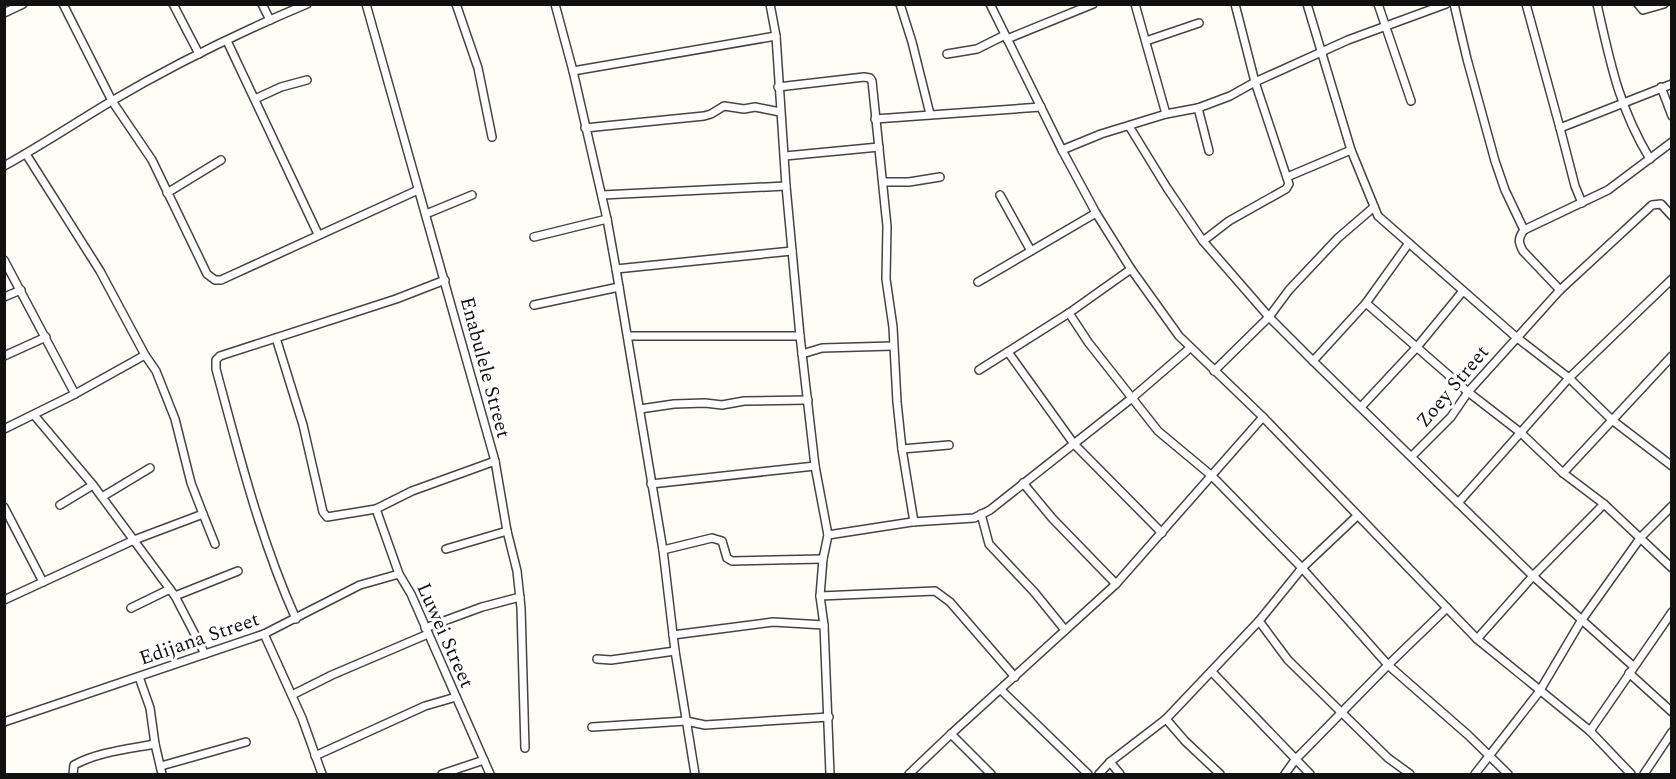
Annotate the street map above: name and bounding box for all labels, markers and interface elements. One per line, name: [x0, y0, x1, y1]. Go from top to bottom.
street label: Enabulele Street: [452, 293, 518, 441]
street label: Zoey Street: [1409, 339, 1496, 435]
street label: Luwei Street: [409, 578, 482, 693]
street label: Edijana Street: [135, 604, 263, 674]

